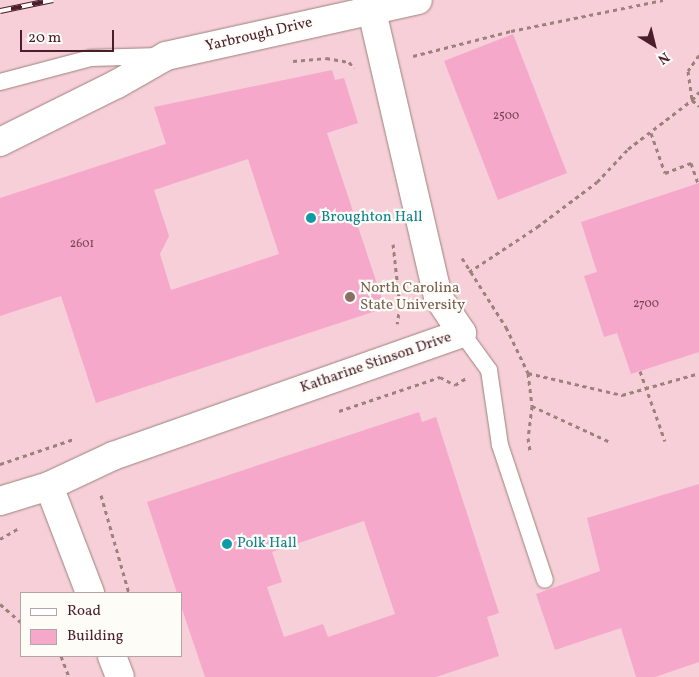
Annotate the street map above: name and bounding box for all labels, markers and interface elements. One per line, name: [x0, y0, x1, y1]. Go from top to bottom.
street label: Yarbrough Drive: [204, 14, 314, 56]
scale bar: [22, 20, 116, 52]
north arrow: [629, 20, 679, 70]
text: 20 m: [28, 28, 61, 49]
text: N: [653, 47, 673, 68]
house number: 2500: [493, 110, 519, 124]
place label: Broughton Hall: [321, 209, 422, 227]
marker: Broughton Hall: [305, 212, 317, 224]
house number: 2601: [70, 238, 94, 252]
place label: North Carolina State University: [360, 279, 465, 314]
marker: North Carolina State University: [344, 291, 356, 303]
house number: 2700: [633, 298, 659, 312]
street label: Katharine Stinson Drive: [298, 329, 454, 397]
place label: Polk Hall: [237, 535, 297, 553]
marker: Polk Hall: [221, 538, 233, 550]
legend: [20, 592, 182, 657]
text: Road: [67, 601, 101, 622]
text: Building: [67, 626, 123, 647]

